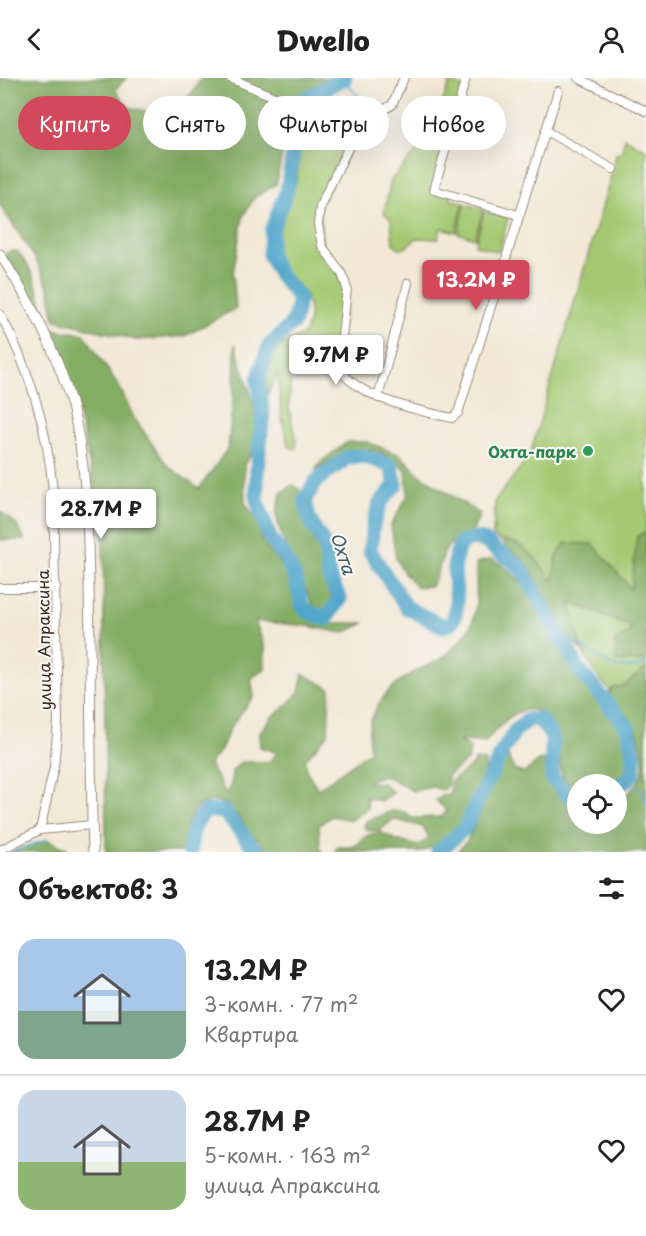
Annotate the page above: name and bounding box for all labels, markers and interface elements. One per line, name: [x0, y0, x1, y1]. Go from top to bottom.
text: Dwello: [276, 19, 370, 60]
icon: back: [18, 23, 51, 56]
icon: person: [595, 23, 628, 56]
chip: Купить: [18, 96, 131, 150]
chip: Снять: [143, 96, 246, 150]
chip: Фильтры: [258, 96, 389, 150]
chip: Новое: [401, 96, 506, 150]
pin: 13.2M ₽: [421, 260, 531, 311]
text: 13.2M ₽: [436, 264, 516, 294]
pin: 9.7M ₽: [287, 335, 385, 386]
text: 9.7M ₽: [303, 339, 369, 369]
place label: Охта-парк: [488, 439, 577, 463]
marker: Охта-парк: [581, 444, 595, 458]
pin: 28.7M ₽: [46, 489, 156, 540]
text: 28.7M ₽: [60, 493, 142, 523]
water label: Охта: [324, 528, 364, 578]
street label: улица Апраксина: [30, 569, 56, 711]
map controls: [567, 774, 627, 834]
button: locate: [567, 774, 627, 834]
text: Объектов: 3: [18, 869, 178, 908]
icon: filters: [595, 872, 628, 905]
text: 13.2M ₽: [204, 950, 307, 989]
icon: home: [66, 963, 138, 1035]
icon: heart: [595, 983, 628, 1016]
text: 3-комн. · 77 m²: [204, 989, 358, 1019]
text: Квартира: [204, 1019, 298, 1049]
text: 28.7M ₽: [204, 1101, 310, 1140]
icon: home: [66, 1114, 138, 1186]
icon: heart: [595, 1134, 628, 1167]
text: 5-комн. · 163 m²: [204, 1140, 371, 1170]
text: улица Апраксина: [204, 1170, 380, 1200]

